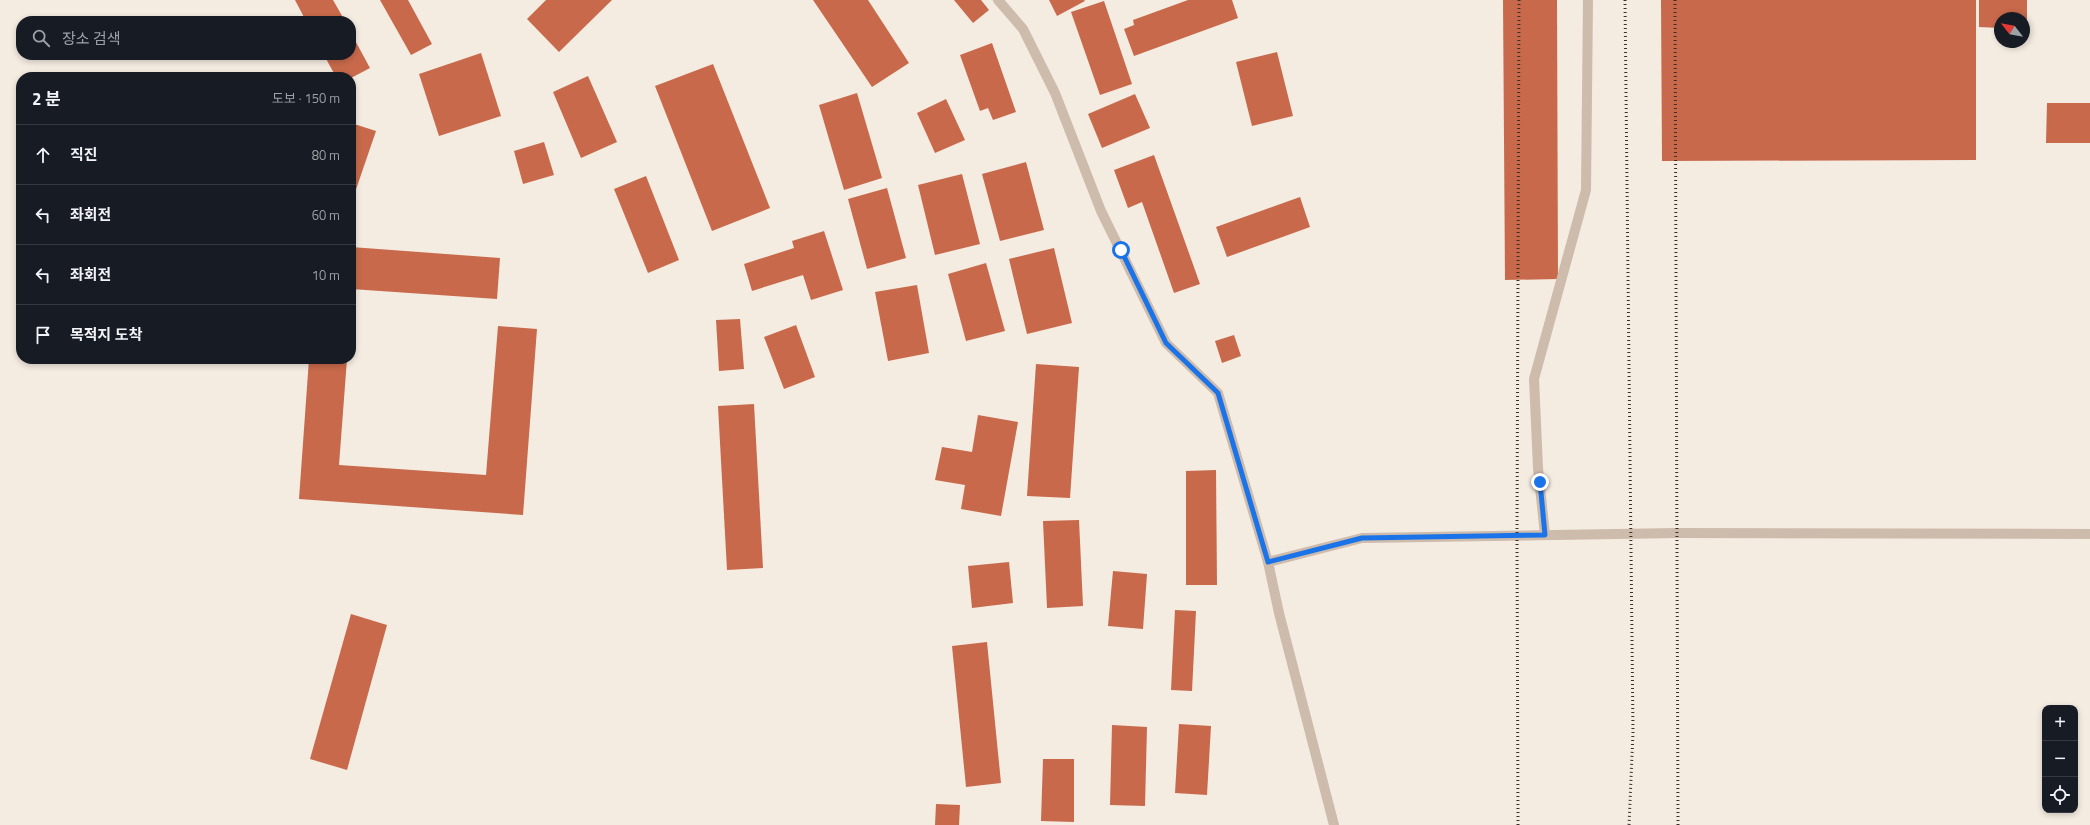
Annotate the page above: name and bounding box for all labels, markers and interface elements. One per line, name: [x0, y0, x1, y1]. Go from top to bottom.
north arrow: [1994, 12, 2030, 48]
search box: [16, 16, 356, 60]
icon: search: [30, 27, 52, 49]
text: 장소 검색: [62, 27, 121, 50]
text: 2 분: [32, 86, 61, 112]
text: 도보 · 150 m: [272, 88, 340, 108]
text: 직진: [70, 143, 98, 166]
icon: ahead: [32, 144, 54, 166]
text: 80 m: [312, 145, 340, 165]
text: 좌회전: [70, 203, 111, 226]
icon: left: [32, 204, 54, 226]
text: 60 m: [312, 205, 340, 225]
route start: [1112, 241, 1130, 259]
text: 좌회전: [70, 263, 111, 286]
icon: left: [32, 264, 54, 286]
text: 10 m: [312, 265, 340, 285]
text: 목적지 도착: [70, 323, 142, 346]
icon: arrive: [32, 324, 54, 346]
route end: [1531, 473, 1549, 491]
map controls: [2042, 705, 2078, 813]
button: +: [2042, 705, 2078, 741]
button: −: [2042, 741, 2078, 777]
button: locate: [2042, 777, 2078, 813]

